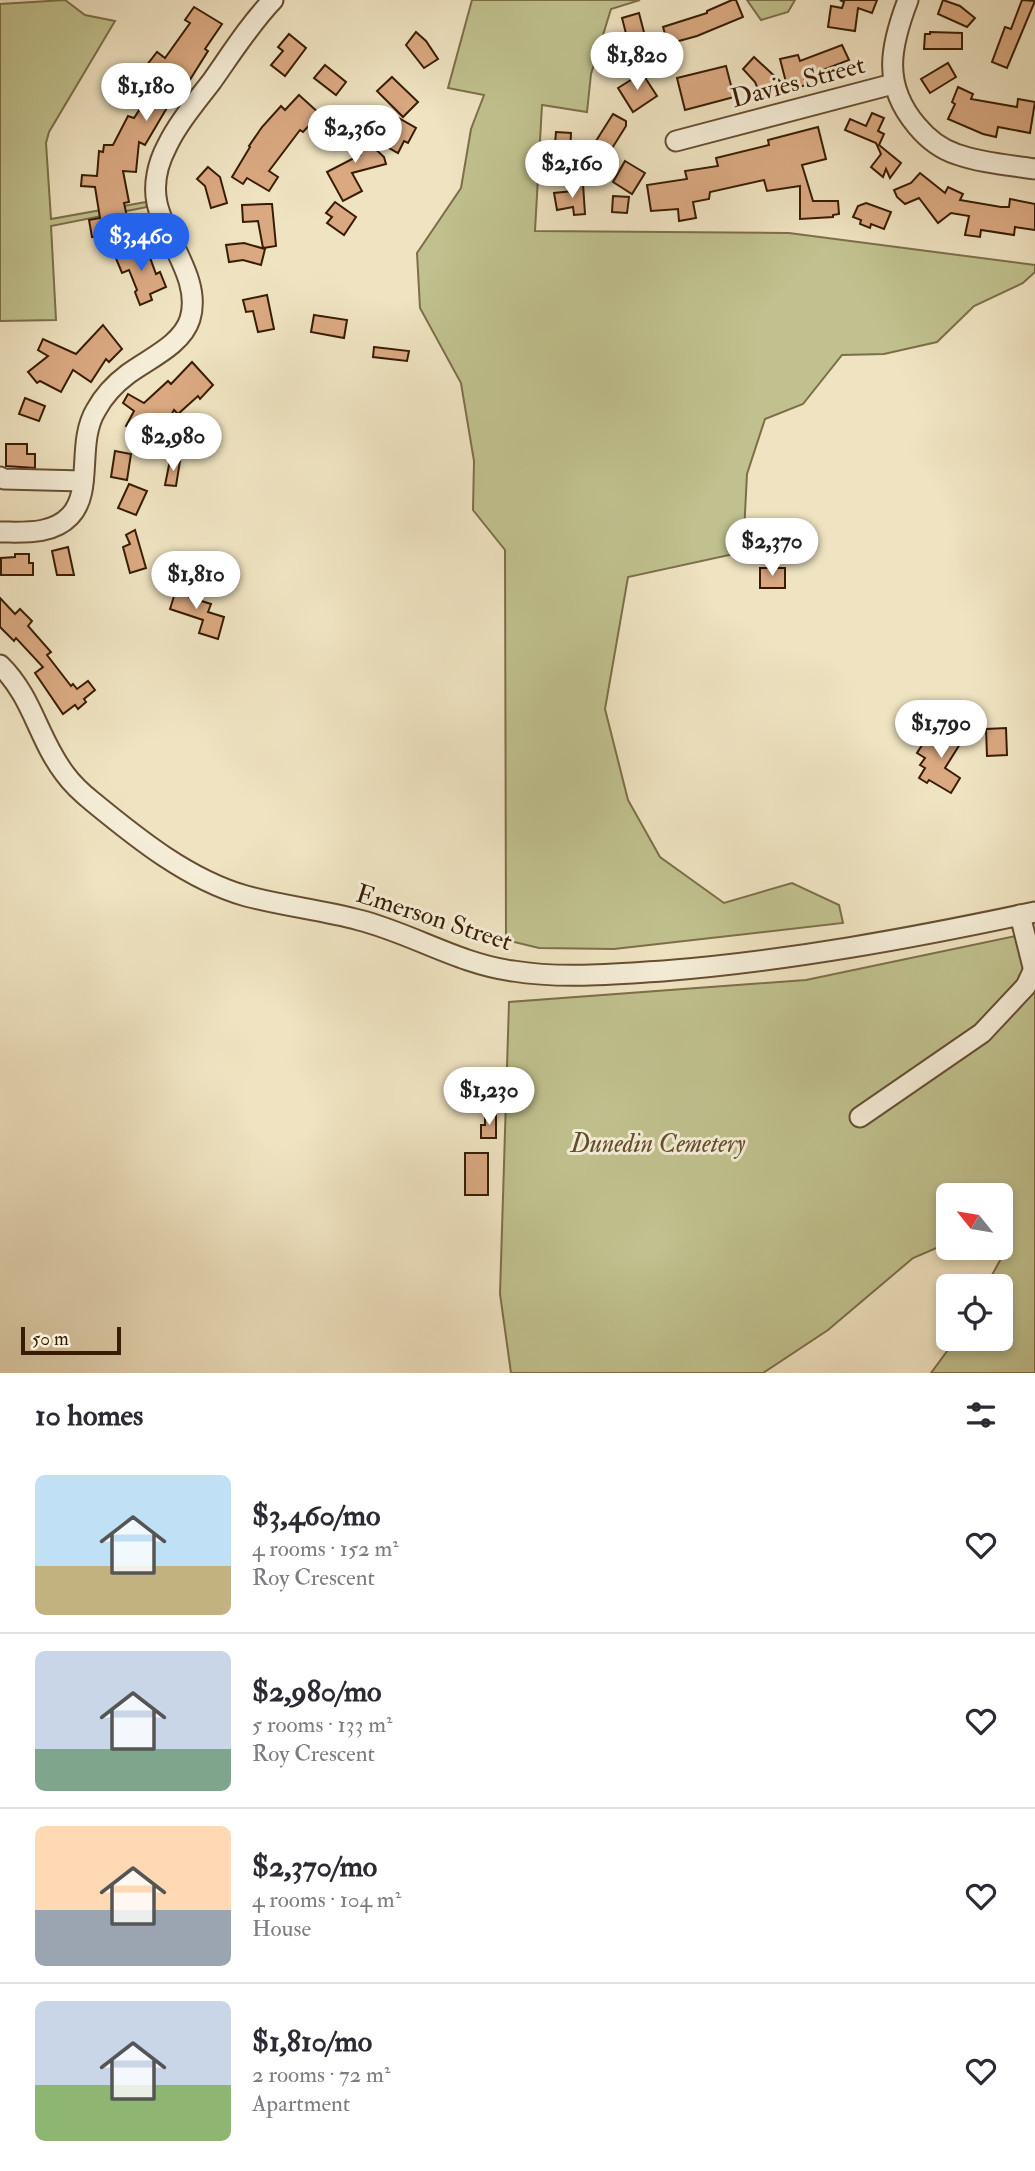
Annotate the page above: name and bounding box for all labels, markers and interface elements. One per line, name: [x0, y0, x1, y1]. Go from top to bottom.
pin: $1,820: [580, 32, 694, 92]
text: $1,820: [607, 40, 667, 69]
street label: Davies Street: [728, 49, 868, 115]
pin: $1,180: [89, 64, 203, 123]
text: $1,180: [117, 71, 175, 100]
pin: $2,360: [298, 106, 412, 165]
text: $2,360: [324, 113, 386, 142]
pin: $2,160: [515, 140, 629, 200]
text: $2,160: [541, 148, 603, 177]
pin: $3,460: [84, 214, 198, 273]
text: $3,460: [109, 221, 173, 250]
pin: $2,980: [116, 414, 230, 473]
text: $2,980: [141, 421, 205, 450]
pin: $2,370: [715, 518, 829, 578]
text: $2,370: [741, 526, 803, 555]
pin: $1,810: [139, 552, 253, 611]
text: $1,810: [167, 559, 225, 588]
pin: $1,790: [884, 700, 998, 760]
text: $1,790: [911, 708, 971, 737]
street label: Emerson Street: [352, 878, 516, 958]
pin: $1,230: [432, 1068, 546, 1127]
text: $1,230: [460, 1075, 518, 1104]
park label: Dunedin Cemetery: [570, 1128, 746, 1160]
north arrow: [936, 1183, 1013, 1260]
map controls: [936, 1183, 1013, 1351]
button: locate: [936, 1274, 1013, 1351]
scale bar: [21, 1324, 121, 1356]
text: 50 m: [32, 1327, 69, 1351]
icon: filters: [962, 1396, 1000, 1434]
text: 10 homes: [35, 1397, 143, 1434]
text: $3,460/mo: [252, 1497, 380, 1534]
icon: home: [91, 1503, 175, 1587]
icon: heart: [962, 1526, 1000, 1564]
text: 4 rooms · 152 m²: [252, 1534, 399, 1563]
text: Roy Crescent: [252, 1563, 375, 1592]
text: $2,980/mo: [252, 1673, 382, 1710]
icon: home: [91, 1679, 175, 1763]
icon: heart: [962, 1702, 1000, 1740]
text: 5 rooms · 133 m²: [252, 1710, 393, 1739]
text: Roy Crescent: [252, 1739, 375, 1768]
text: $2,370/mo: [252, 1848, 377, 1885]
icon: home: [91, 1854, 175, 1938]
icon: heart: [962, 1877, 1000, 1915]
text: 4 rooms · 104 m²: [252, 1885, 401, 1914]
text: House: [252, 1914, 311, 1943]
text: $1,810/mo: [252, 2023, 372, 2060]
icon: home: [91, 2029, 175, 2113]
icon: heart: [962, 2052, 1000, 2090]
text: 2 rooms · 72 m²: [252, 2060, 390, 2089]
text: Apartment: [252, 2089, 350, 2118]

